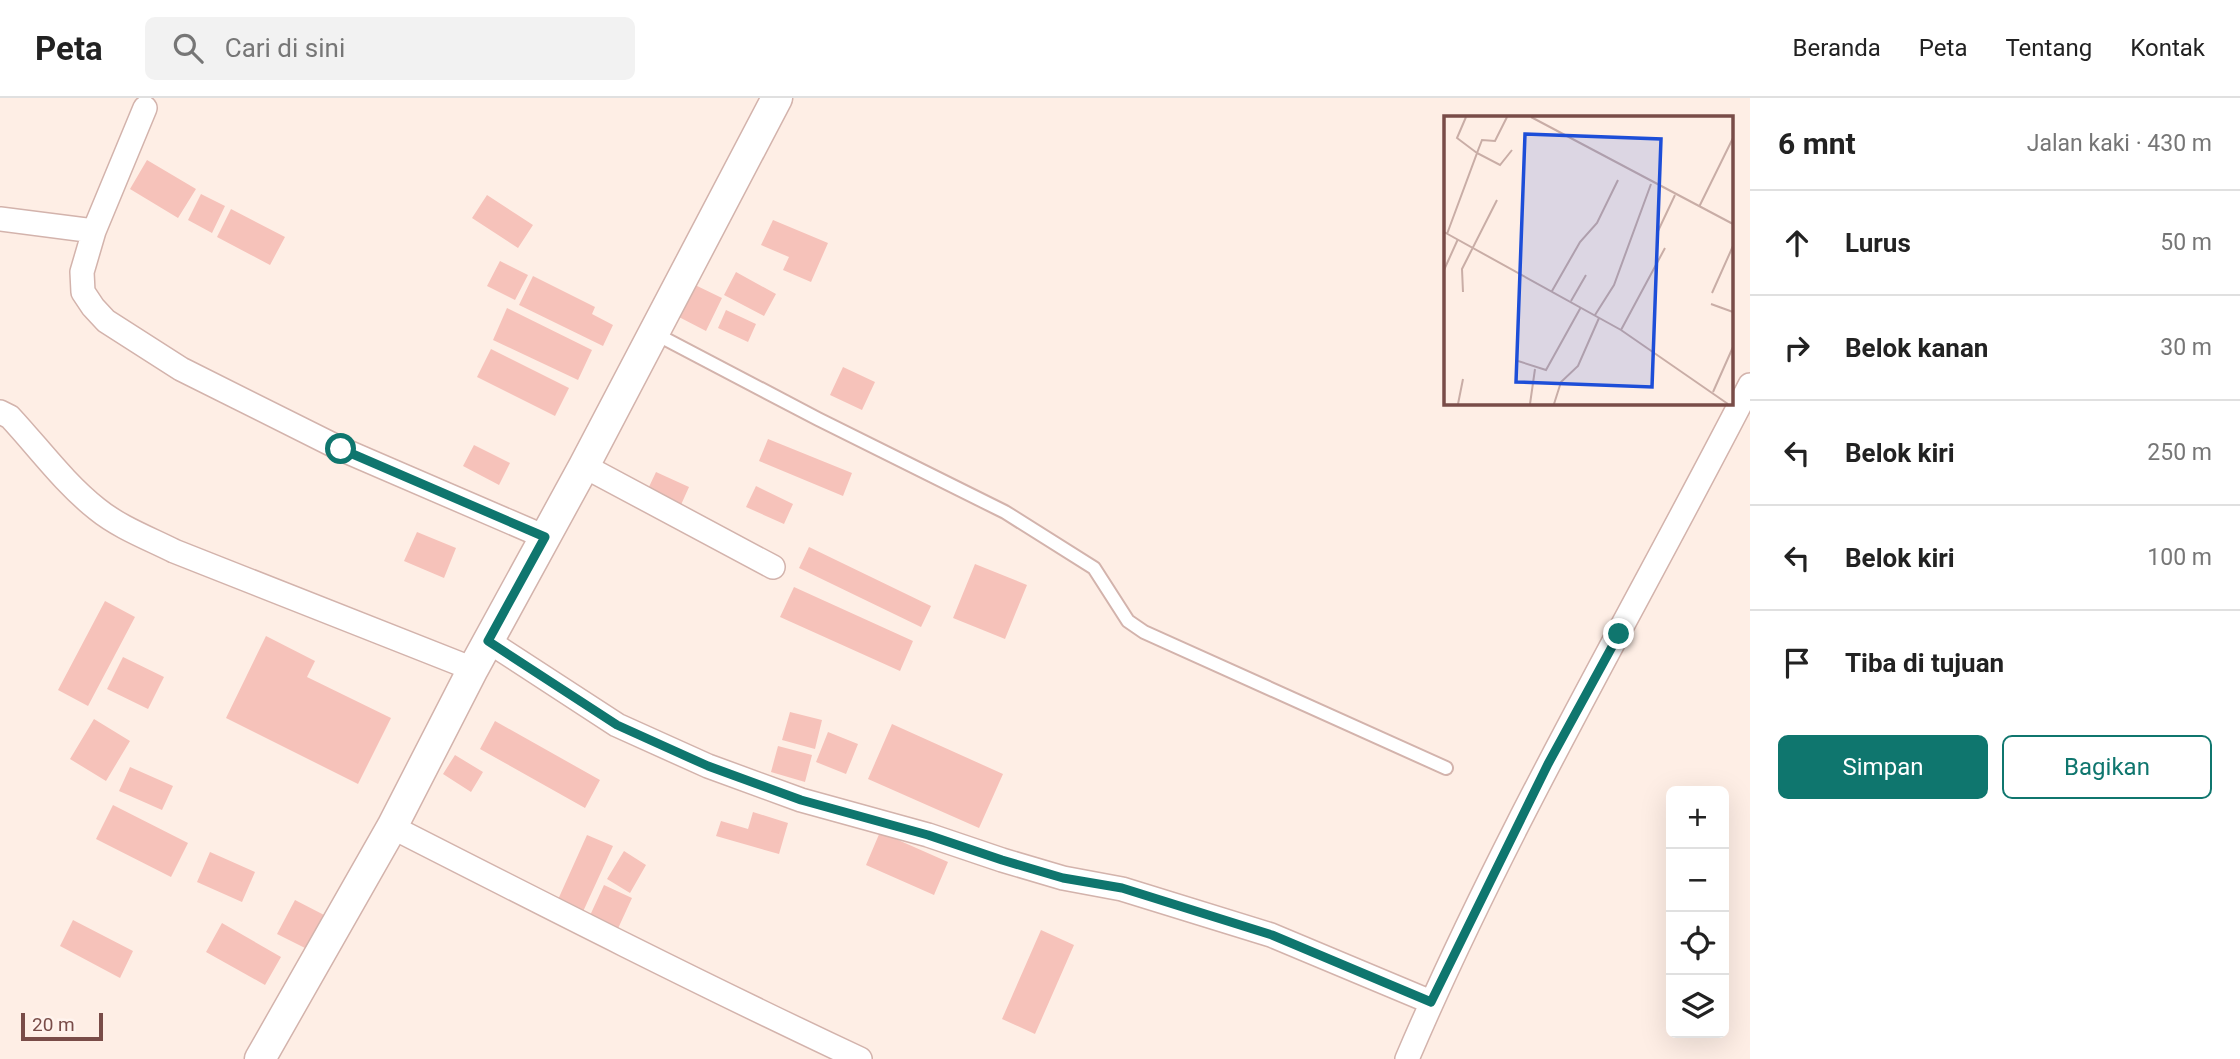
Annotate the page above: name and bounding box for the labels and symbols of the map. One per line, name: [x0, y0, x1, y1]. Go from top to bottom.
inset map: [1444, 116, 1732, 404]
route start: [325, 433, 356, 464]
route end: [1603, 618, 1634, 649]
scale bar: [21, 1010, 103, 1042]

